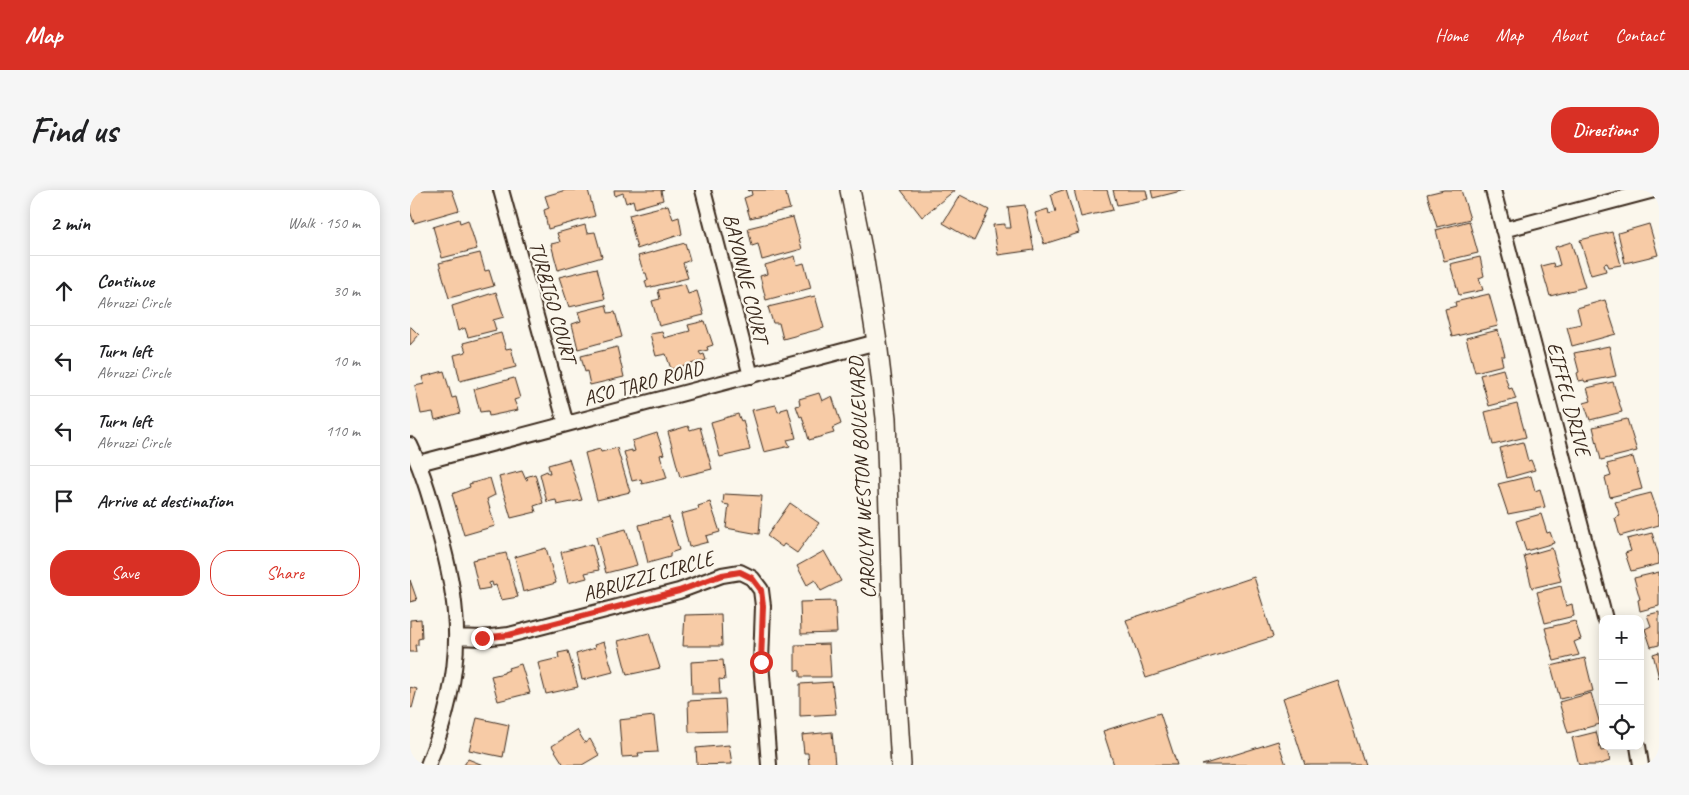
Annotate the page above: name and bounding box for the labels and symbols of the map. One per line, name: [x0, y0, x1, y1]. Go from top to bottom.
street label: BAYONNE COURT: [717, 211, 776, 349]
street label: TURBIGO COURT: [523, 238, 584, 370]
street label: EIFFEL DRIVE: [1541, 339, 1597, 461]
street label: ASO TARO ROAD: [580, 354, 707, 411]
street label: CAROLYN WESTON BOULEVARD: [843, 355, 881, 600]
street label: ABRUZZI CIRCLE: [580, 544, 719, 607]
route end: [471, 627, 494, 650]
route start: [750, 651, 773, 674]

